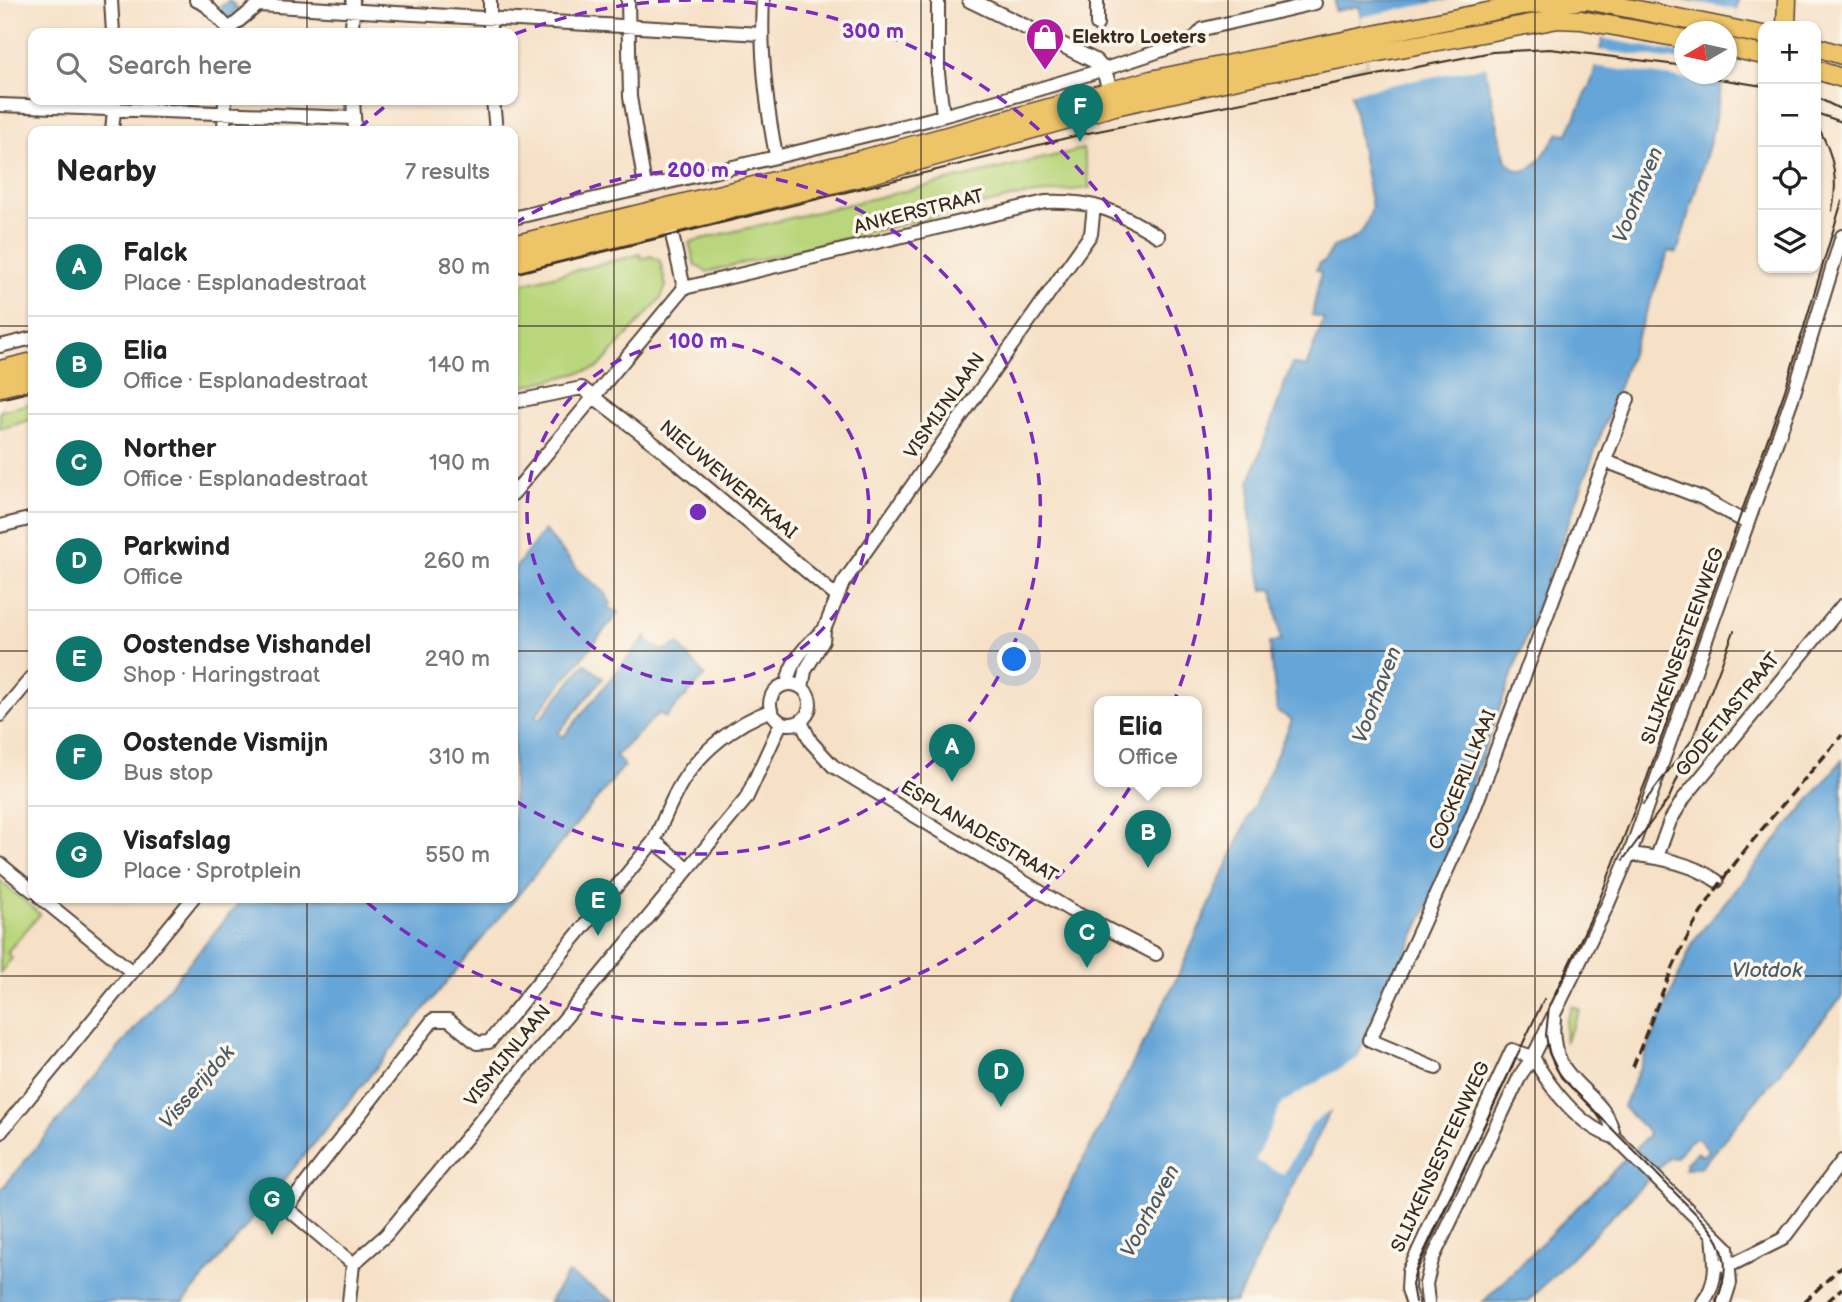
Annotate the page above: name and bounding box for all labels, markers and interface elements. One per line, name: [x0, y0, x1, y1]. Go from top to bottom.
shop icon: Elektro Loeters: [1024, 16, 1066, 71]
text: 300 m: [842, 19, 904, 44]
north arrow: [1674, 21, 1737, 84]
map controls: [1758, 21, 1821, 273]
button: +: [1758, 21, 1821, 84]
place label: Elektro Loeters: [1072, 26, 1206, 49]
search box: [28, 28, 518, 105]
icon: search: [52, 48, 90, 86]
text: Search here: [108, 51, 252, 82]
pin: F: [1057, 84, 1103, 142]
button: −: [1758, 84, 1821, 147]
water label: Voorhaven: [1607, 143, 1669, 247]
button: locate: [1758, 147, 1821, 210]
text: Nearby: [56, 154, 156, 190]
text: 7 results: [405, 158, 490, 186]
text: 200 m: [667, 158, 729, 183]
street label: ANKERSTRAAT: [852, 185, 987, 239]
button: layers: [1758, 210, 1821, 273]
text: Falck: [123, 238, 187, 269]
text: A: [72, 253, 86, 281]
text: 80 m: [438, 253, 490, 281]
text: Place · Esplanadestraat: [123, 269, 366, 297]
text: 100 m: [669, 329, 727, 354]
text: Elia: [123, 336, 168, 367]
street label: VISMIJNLAAN: [900, 348, 990, 464]
text: B: [71, 351, 87, 379]
text: 140 m: [428, 351, 490, 379]
text: Office · Esplanadestraat: [123, 367, 368, 395]
street label: NIEUWEWERFKAAI: [655, 416, 802, 544]
text: Norther: [123, 434, 216, 465]
text: C: [71, 449, 87, 477]
text: 190 m: [429, 449, 490, 477]
text: Office · Esplanadestraat: [123, 465, 368, 493]
centre of rings: [686, 500, 710, 524]
text: Parkwind: [123, 532, 230, 563]
street label: SLIJKENSESTEENWEG: [1637, 545, 1729, 747]
text: D: [71, 547, 87, 575]
text: 260 m: [424, 547, 490, 575]
text: Office: [123, 563, 183, 591]
text: Oostendse Vishandel: [123, 630, 371, 661]
your location: [997, 642, 1031, 676]
water label: Voorhaven: [1347, 643, 1407, 747]
text: E: [72, 645, 86, 673]
text: 290 m: [424, 645, 490, 673]
street label: GODETIASTRAAT: [1671, 648, 1785, 782]
text: Shop · Haringstraat: [123, 661, 320, 689]
popup: [1094, 696, 1202, 787]
street label: COCKERILLKAAI: [1424, 707, 1502, 853]
text: Elia: [1118, 712, 1163, 743]
pin: A: [929, 724, 975, 782]
text: Oostende Vismijn: [123, 728, 328, 759]
text: F: [72, 743, 86, 771]
text: 310 m: [428, 743, 490, 771]
text: Office: [1118, 743, 1178, 771]
text: Bus stop: [123, 759, 213, 787]
street label: ESPLANADESTRAAT: [896, 776, 1062, 888]
pin: B: [1125, 810, 1171, 868]
text: Visafslag: [123, 826, 231, 857]
text: G: [71, 841, 87, 869]
text: 550 m: [425, 841, 490, 869]
text: Place · Sprotplein: [123, 857, 301, 885]
pin: E: [575, 878, 621, 936]
pin: C: [1064, 910, 1110, 968]
water label: Vlotdok: [1732, 958, 1803, 983]
street label: VISMIJNLAAN: [460, 1000, 556, 1112]
water label: Visserijdok: [154, 1040, 240, 1134]
pin: D: [978, 1049, 1024, 1107]
street label: SLIJKENSESTEENWEG: [1387, 1058, 1495, 1256]
water label: Voorhaven: [1115, 1161, 1185, 1261]
pin: G: [249, 1177, 295, 1235]

